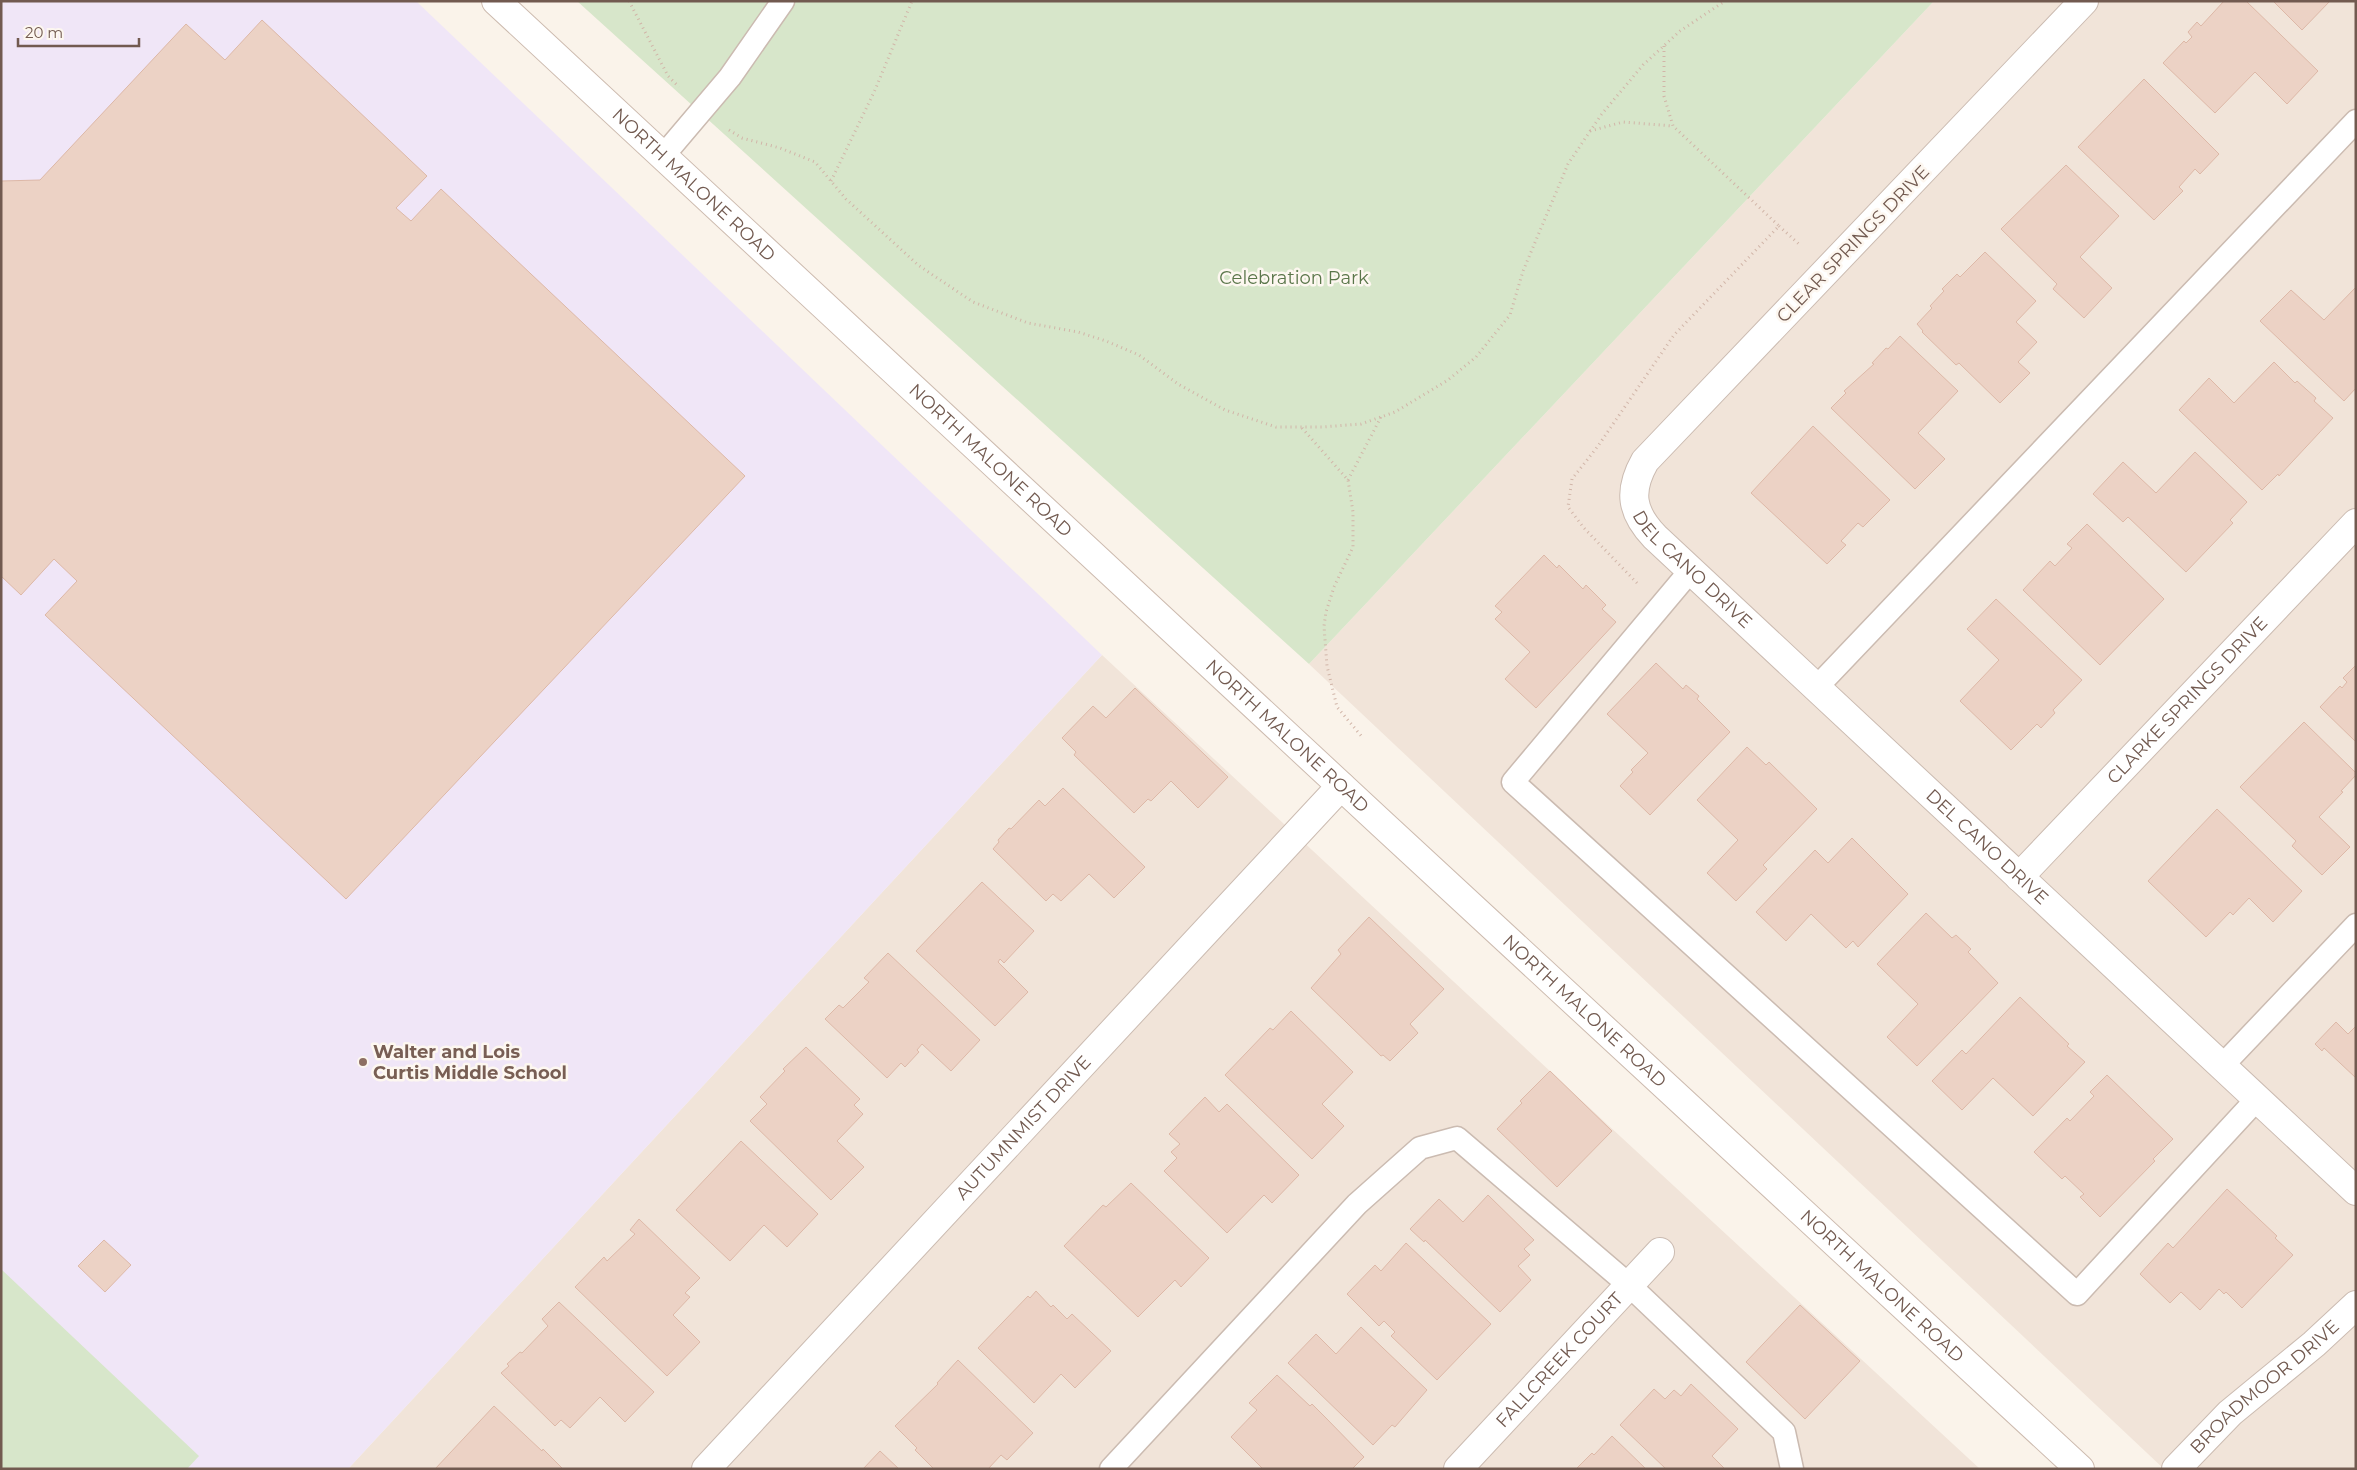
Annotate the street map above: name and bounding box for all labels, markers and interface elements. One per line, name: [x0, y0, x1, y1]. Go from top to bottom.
scale bar: [18, 15, 139, 47]
text: 20 m: [25, 23, 63, 42]
street label: NORTH MALONE ROAD: [608, 104, 780, 266]
street label: CLEAR SPRINGS DRIVE: [1772, 161, 1934, 327]
park label: Celebration Park: [1219, 267, 1369, 289]
street label: NORTH MALONE ROAD: [904, 379, 1077, 542]
street label: DEL CANO DRIVE: [1628, 507, 1757, 633]
street label: CLARKE SPRINGS DRIVE: [2102, 612, 2272, 789]
street label: NORTH MALONE ROAD: [1201, 655, 1374, 817]
street label: DEL CANO DRIVE: [1921, 784, 2053, 909]
street label: NORTH MALONE ROAD: [1498, 930, 1671, 1092]
place label: Walter and Lois Curtis Middle School: [373, 1041, 567, 1084]
street label: AUTUMNMIST DRIVE: [951, 1051, 1096, 1204]
marker: Walter and Lois Curtis Middle School: [357, 1056, 369, 1068]
street label: NORTH MALONE ROAD: [1796, 1205, 1968, 1367]
street label: FALLCREEK COURT: [1491, 1287, 1628, 1432]
street label: BROADMOOR DRIVE: [2185, 1315, 2344, 1459]

